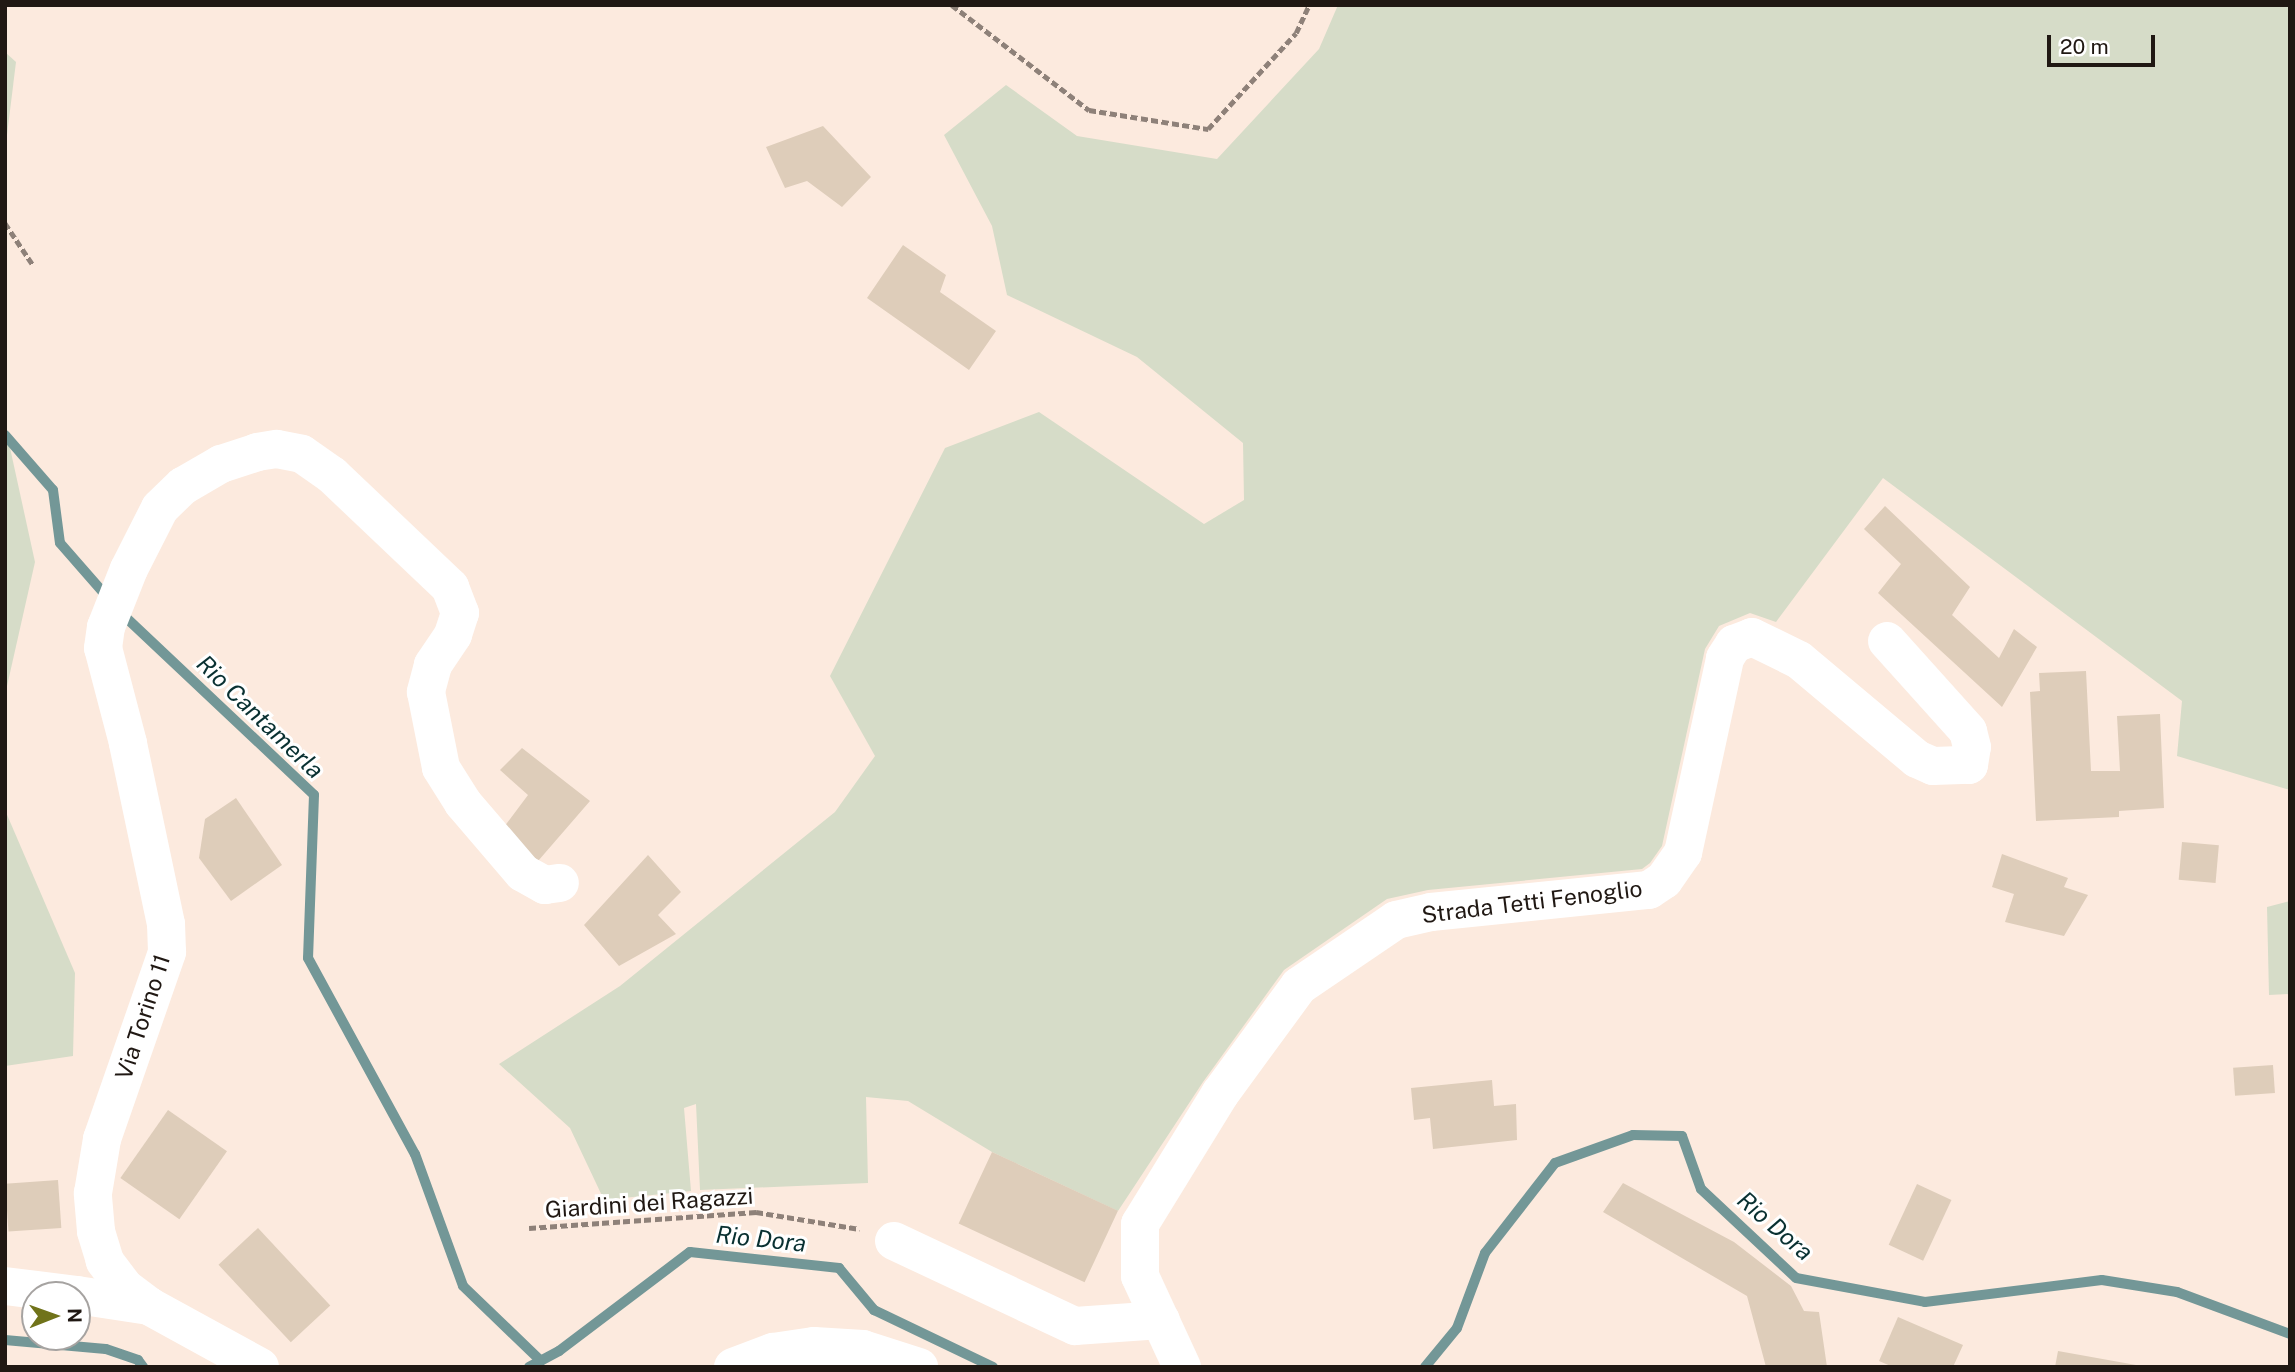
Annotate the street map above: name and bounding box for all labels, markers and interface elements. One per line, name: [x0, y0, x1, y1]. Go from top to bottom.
scale bar: [2050, 21, 2158, 65]
text: 20 m: [2060, 34, 2109, 59]
water label: Rio Cantamerla: [191, 649, 329, 785]
street label: Strada Tetti Fenoglio: [1420, 875, 1644, 929]
street label: Via Torino 11: [110, 951, 176, 1083]
street label: Giardini dei Ragazzi: [544, 1182, 754, 1224]
water label: Rio Dora: [1731, 1185, 1819, 1267]
water label: Rio Dora: [714, 1220, 808, 1258]
north arrow: [21, 1281, 91, 1351]
text: N: [64, 1308, 86, 1323]

